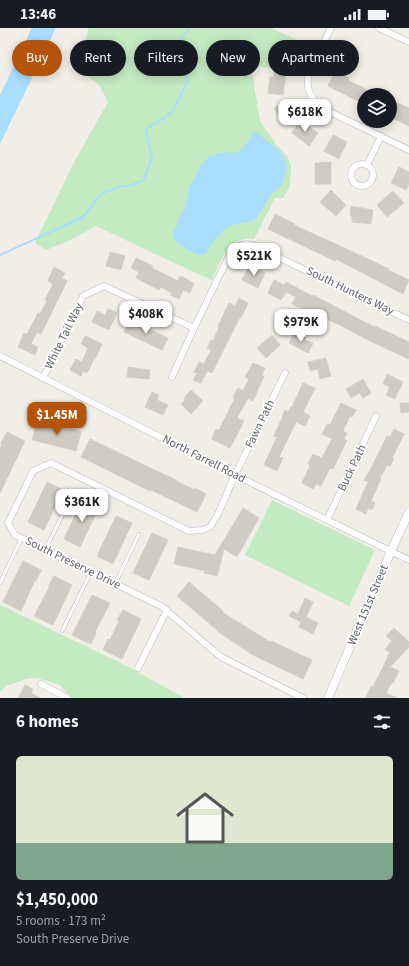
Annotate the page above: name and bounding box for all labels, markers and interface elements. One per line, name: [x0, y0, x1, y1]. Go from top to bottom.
text: 13:46: [20, 4, 56, 25]
chip: Buy: [12, 40, 62, 76]
chip: Rent: [70, 40, 126, 76]
chip: Filters: [134, 40, 198, 76]
chip: New: [206, 40, 260, 76]
chip: Apartment: [268, 40, 359, 76]
map controls: [357, 88, 397, 128]
button: layers: [357, 88, 397, 128]
pin: $618K: [277, 99, 333, 133]
text: $618K: [287, 103, 323, 121]
pin: $521K: [226, 243, 282, 277]
text: $521K: [236, 247, 272, 265]
street label: South Hunters Way: [303, 262, 397, 320]
street label: White Tail Way: [41, 300, 88, 372]
pin: $408K: [118, 301, 174, 335]
text: $408K: [128, 305, 164, 323]
pin: $979K: [273, 309, 329, 343]
text: $979K: [283, 313, 319, 331]
street label: Fawn Path: [241, 397, 279, 451]
pin: $1.45M: [24, 402, 90, 436]
text: $1.45M: [36, 406, 78, 424]
street label: North Farrell Road: [159, 431, 249, 487]
street label: Buck Path: [333, 442, 371, 494]
pin: $361K: [54, 489, 110, 523]
text: $361K: [64, 493, 100, 511]
street label: South Preserve Drive: [22, 532, 124, 594]
street label: West 151st Street: [343, 562, 393, 648]
text: 6 homes: [16, 710, 78, 734]
icon: filters: [371, 711, 393, 733]
icon: home: [169, 782, 241, 854]
text: $1,450,000: [16, 888, 98, 912]
text: 5 rooms · 173 m²: [16, 912, 106, 930]
text: South Preserve Drive: [16, 930, 129, 948]

